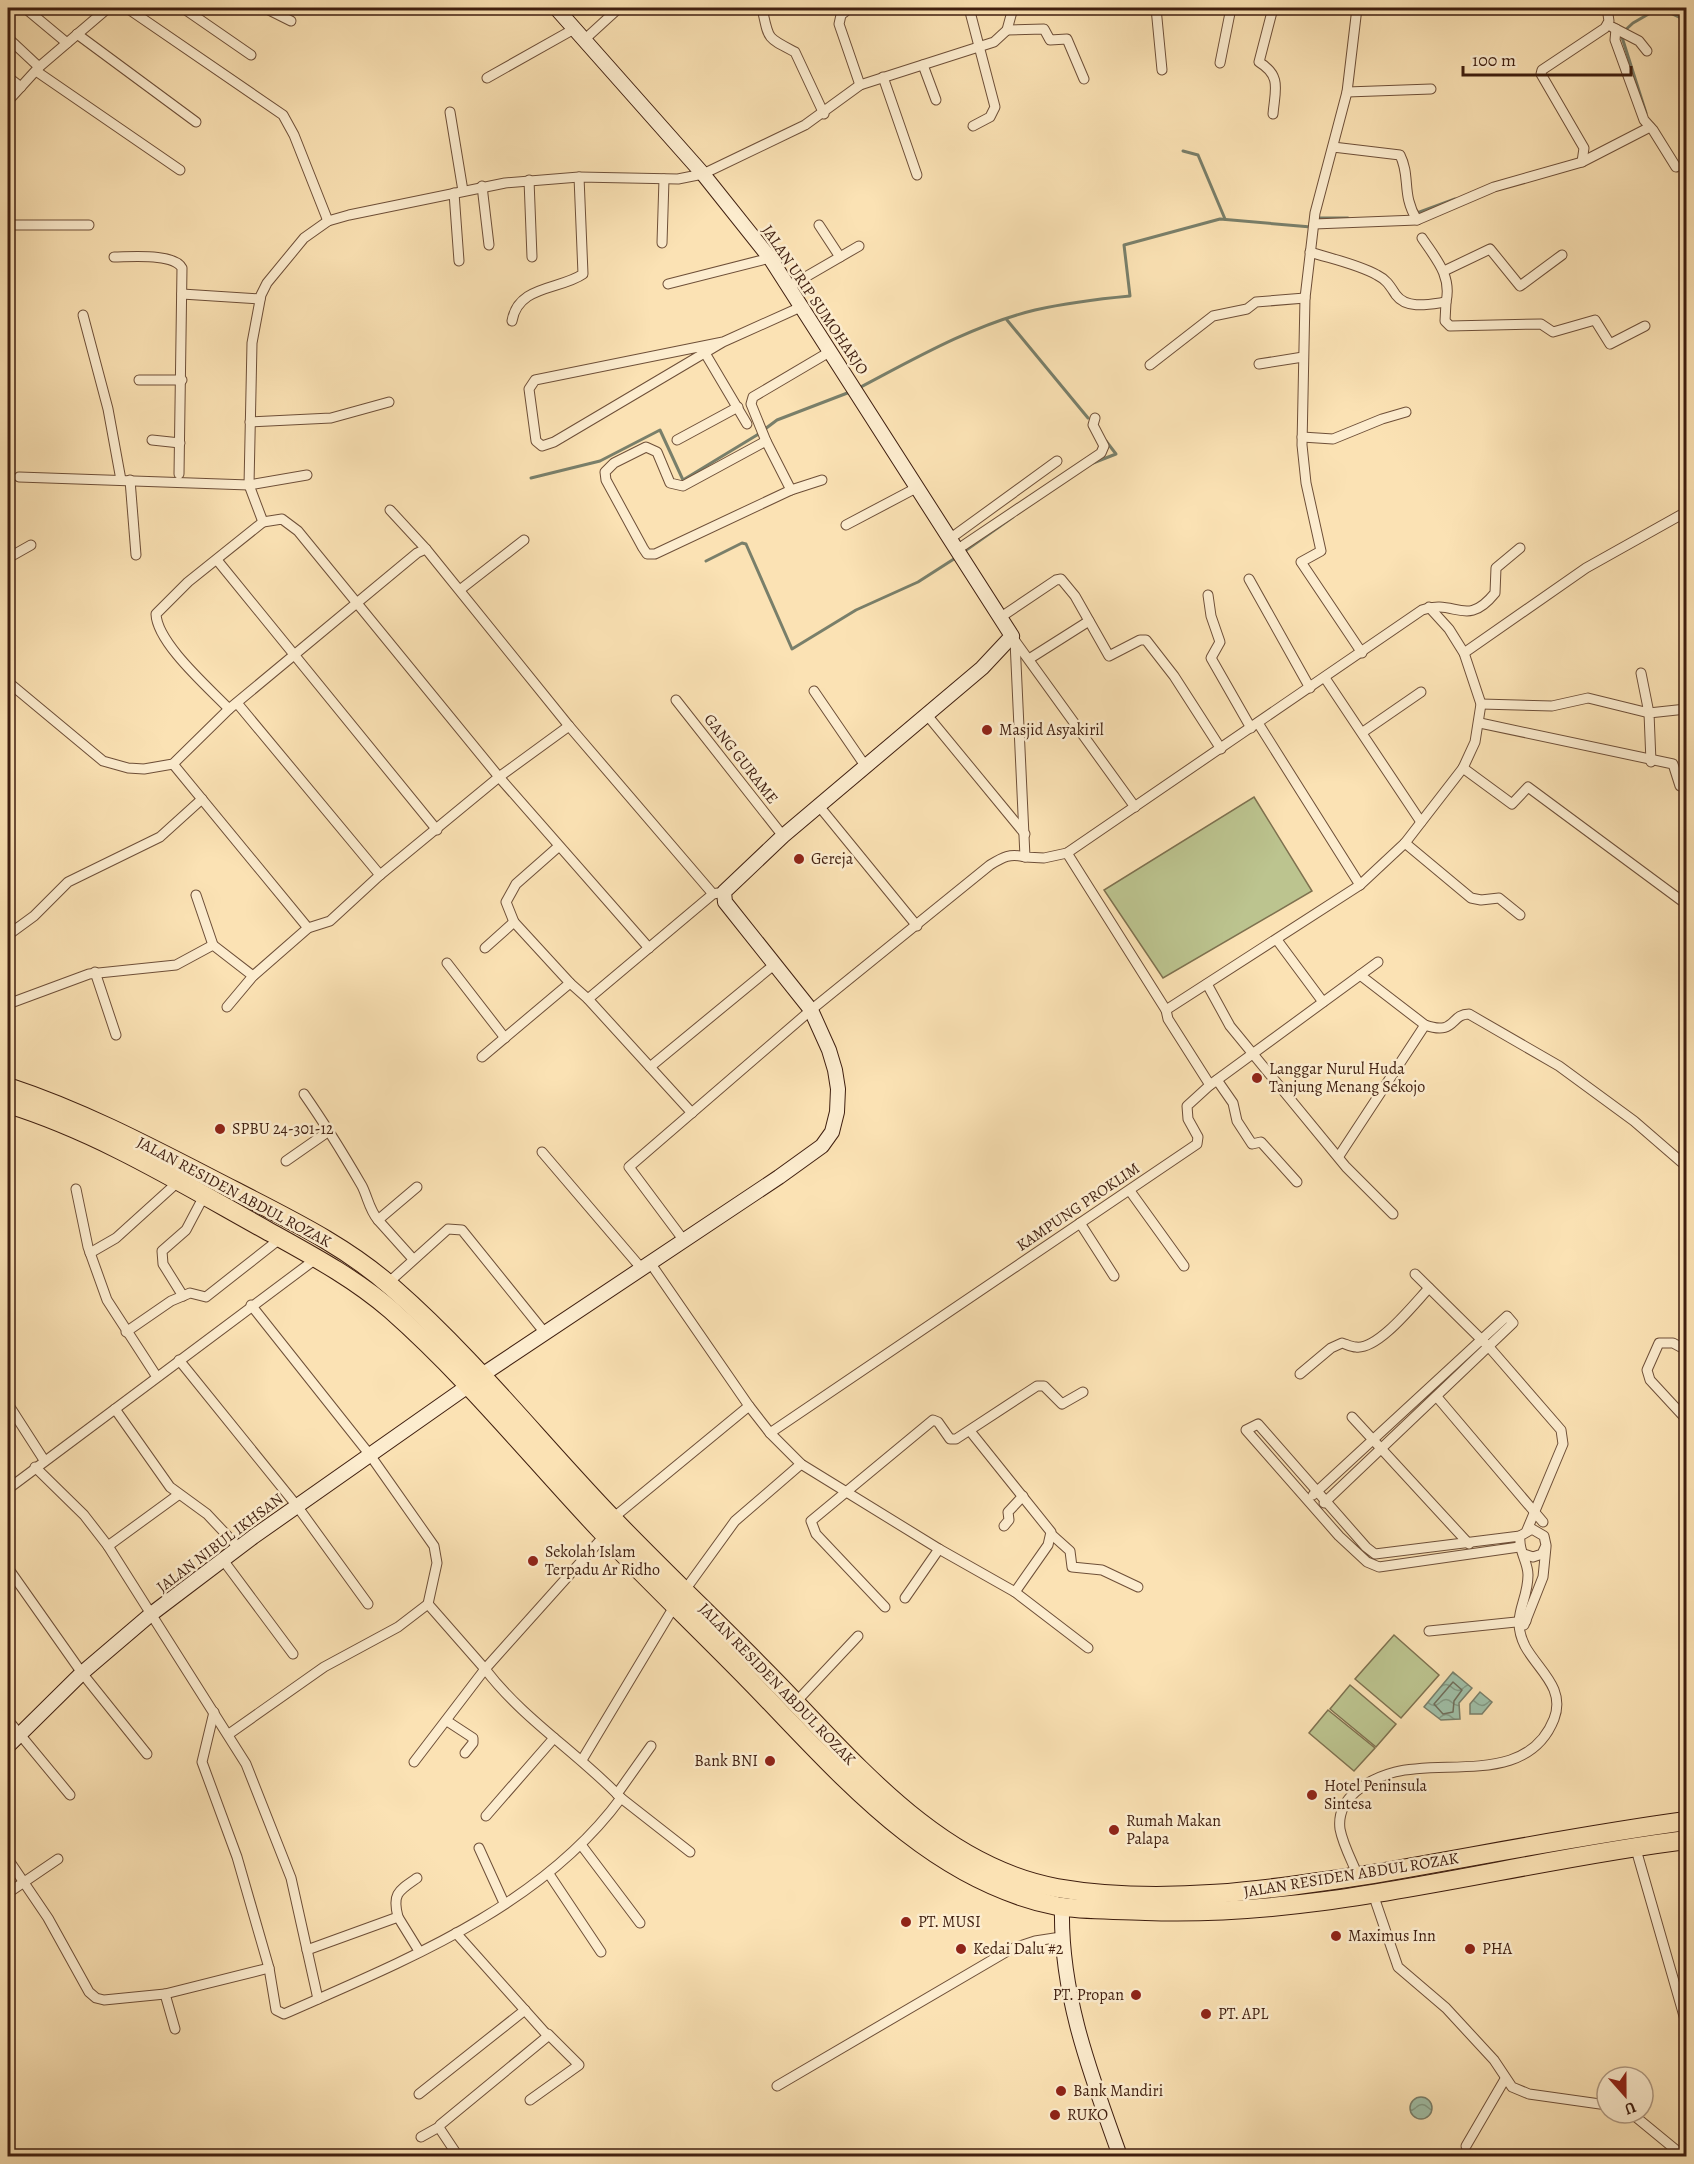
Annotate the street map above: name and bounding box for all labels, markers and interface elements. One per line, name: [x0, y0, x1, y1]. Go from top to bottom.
scale bar: [1463, 39, 1631, 77]
text: 100 m: [1472, 48, 1516, 72]
street label: JALAN URIP SUMOHARJO: [757, 221, 873, 379]
street label: GANG GURAME: [699, 709, 783, 809]
place label: Masjid Asyakiril: [999, 719, 1104, 741]
marker: Masjid Asyakiril: [980, 723, 994, 737]
place label: Gereja: [811, 848, 854, 870]
marker: Gereja: [792, 852, 806, 866]
place label: Langgar Nurul Huda Tanjung Menang Sekojo: [1269, 1058, 1425, 1098]
marker: Langgar Nurul Huda Tanjung Menang Sekojo: [1250, 1071, 1264, 1085]
place label: SPBU 24-301-12: [232, 1118, 334, 1140]
marker: SPBU 24-301-12: [213, 1122, 227, 1136]
street label: JALAN RESIDEN ABDUL ROZAK: [133, 1131, 335, 1253]
street label: KAMPUNG PROKLIM: [1012, 1158, 1144, 1256]
street label: JALAN NIBUL IKHSAN: [152, 1488, 288, 1598]
place label: Sekolah Islam Terpadu Ar Ridho: [545, 1541, 660, 1581]
marker: Sekolah Islam Terpadu Ar Ridho: [526, 1554, 540, 1568]
street label: JALAN RESIDEN ABDUL ROZAK: [694, 1598, 860, 1770]
place label: Bank BNI: [694, 1750, 758, 1772]
marker: Bank BNI: [763, 1754, 777, 1768]
place label: Hotel Peninsula Sintesa: [1324, 1775, 1428, 1815]
marker: Hotel Peninsula Sintesa: [1305, 1788, 1319, 1802]
place label: Rumah Makan Palapa: [1126, 1810, 1221, 1850]
marker: Rumah Makan Palapa: [1107, 1823, 1121, 1837]
street label: JALAN RESIDEN ABDUL ROZAK: [1242, 1847, 1460, 1903]
place label: PT. MUSI: [918, 1911, 981, 1933]
marker: PT. MUSI: [899, 1915, 913, 1929]
place label: Maximus Inn: [1348, 1925, 1436, 1947]
marker: Maximus Inn: [1329, 1929, 1343, 1943]
place label: Kedai Dalu #2: [973, 1938, 1064, 1960]
place label: PHA: [1482, 1938, 1513, 1960]
marker: Kedai Dalu #2: [954, 1942, 968, 1956]
marker: PHA: [1463, 1942, 1477, 1956]
place label: PT. Propan: [1053, 1984, 1124, 2006]
marker: PT. Propan: [1129, 1988, 1143, 2002]
place label: PT. APL: [1218, 2003, 1269, 2025]
marker: PT. APL: [1199, 2007, 1213, 2021]
north arrow: [1595, 2065, 1655, 2125]
place label: Bank Mandiri: [1073, 2080, 1163, 2102]
marker: Bank Mandiri: [1054, 2084, 1068, 2098]
text: U: [1621, 2096, 1639, 2120]
place label: RUKO: [1067, 2104, 1108, 2126]
marker: RUKO: [1048, 2108, 1062, 2122]

